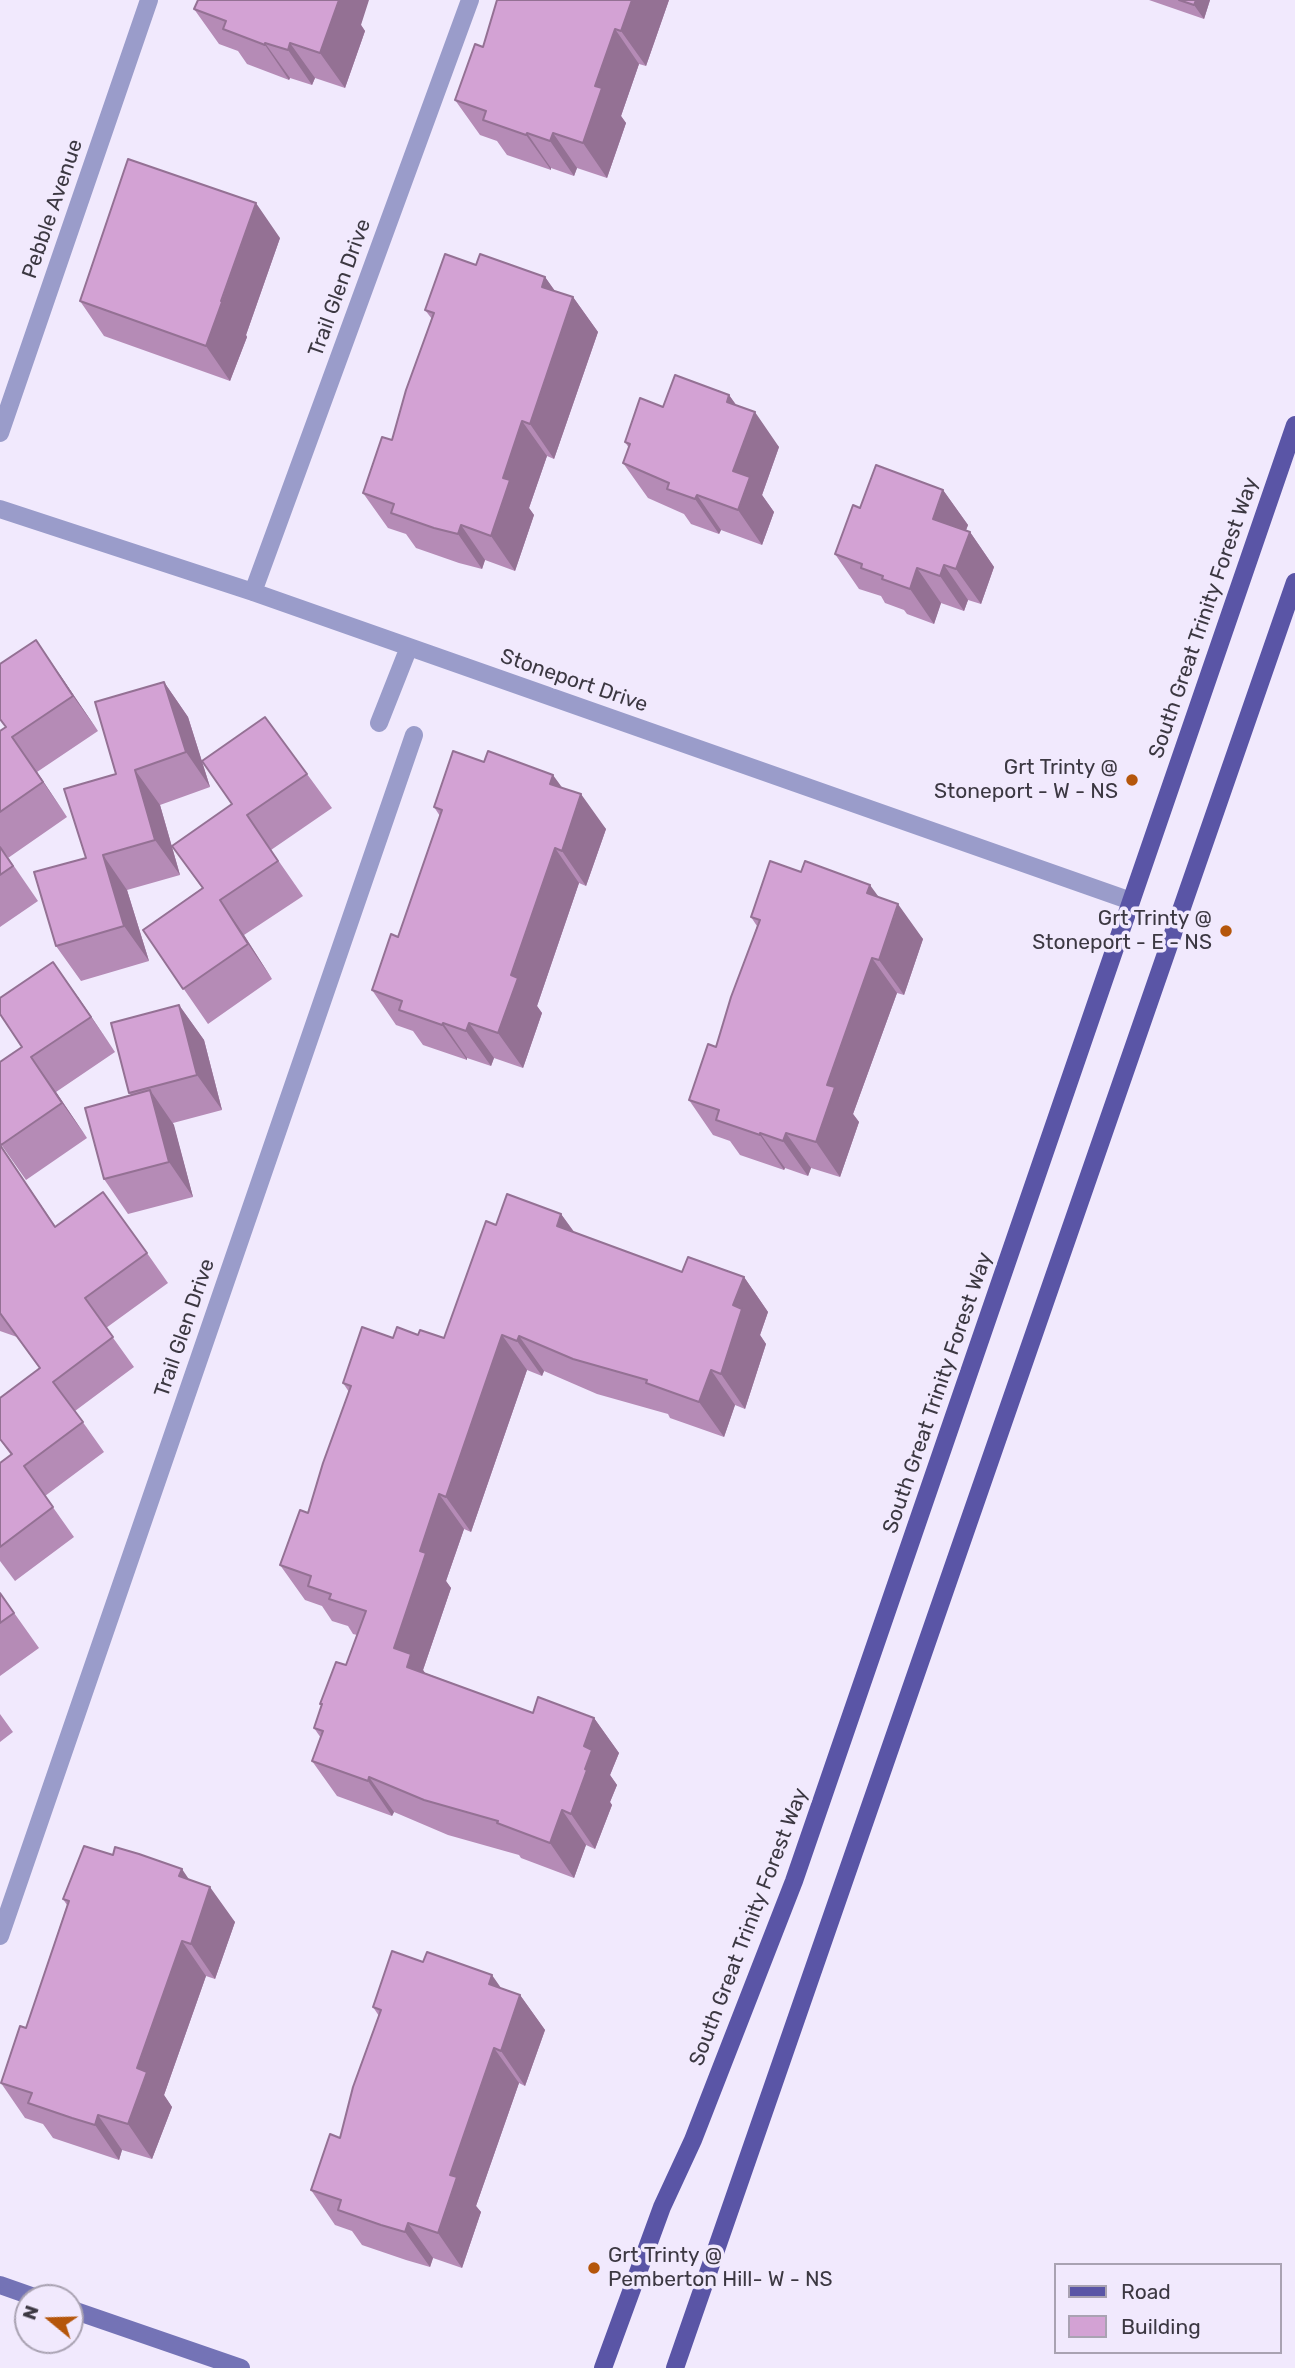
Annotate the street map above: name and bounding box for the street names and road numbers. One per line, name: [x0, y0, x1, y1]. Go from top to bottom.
street label: Pebble Avenue: [17, 136, 89, 282]
street label: Trail Glen Drive: [303, 216, 377, 360]
street label: South Great Trinity Forest Way: [1144, 474, 1264, 762]
street label: Stoneport Drive: [497, 644, 651, 718]
street label: South Great Trinity Forest Way: [878, 1249, 998, 1537]
street label: Trail Glen Drive: [150, 1255, 220, 1401]
street label: South Great Trinity Forest Way: [684, 1784, 814, 2070]

